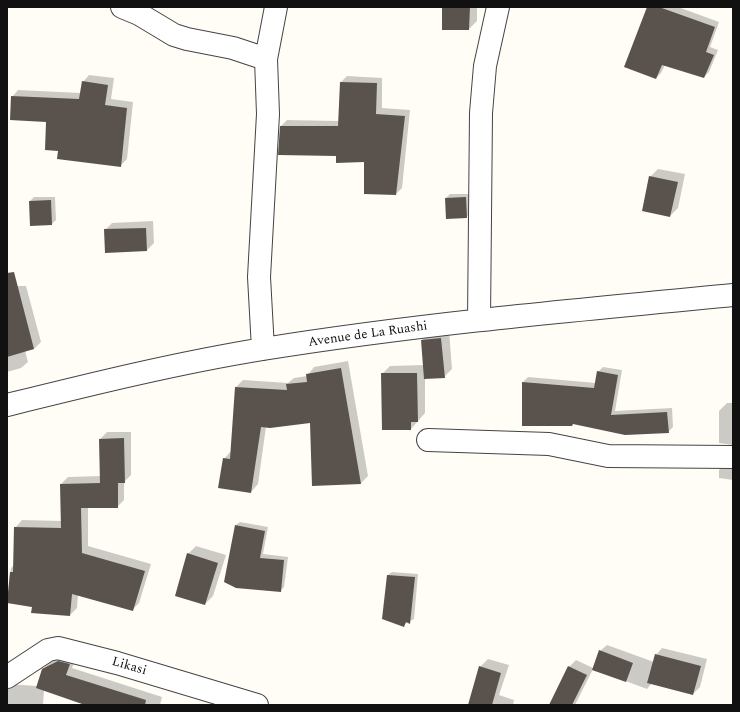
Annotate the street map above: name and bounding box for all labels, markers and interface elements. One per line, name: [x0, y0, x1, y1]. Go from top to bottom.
street label: Avenue de La Ruashi: [307, 319, 429, 351]
street label: Likasi: [110, 655, 148, 679]

